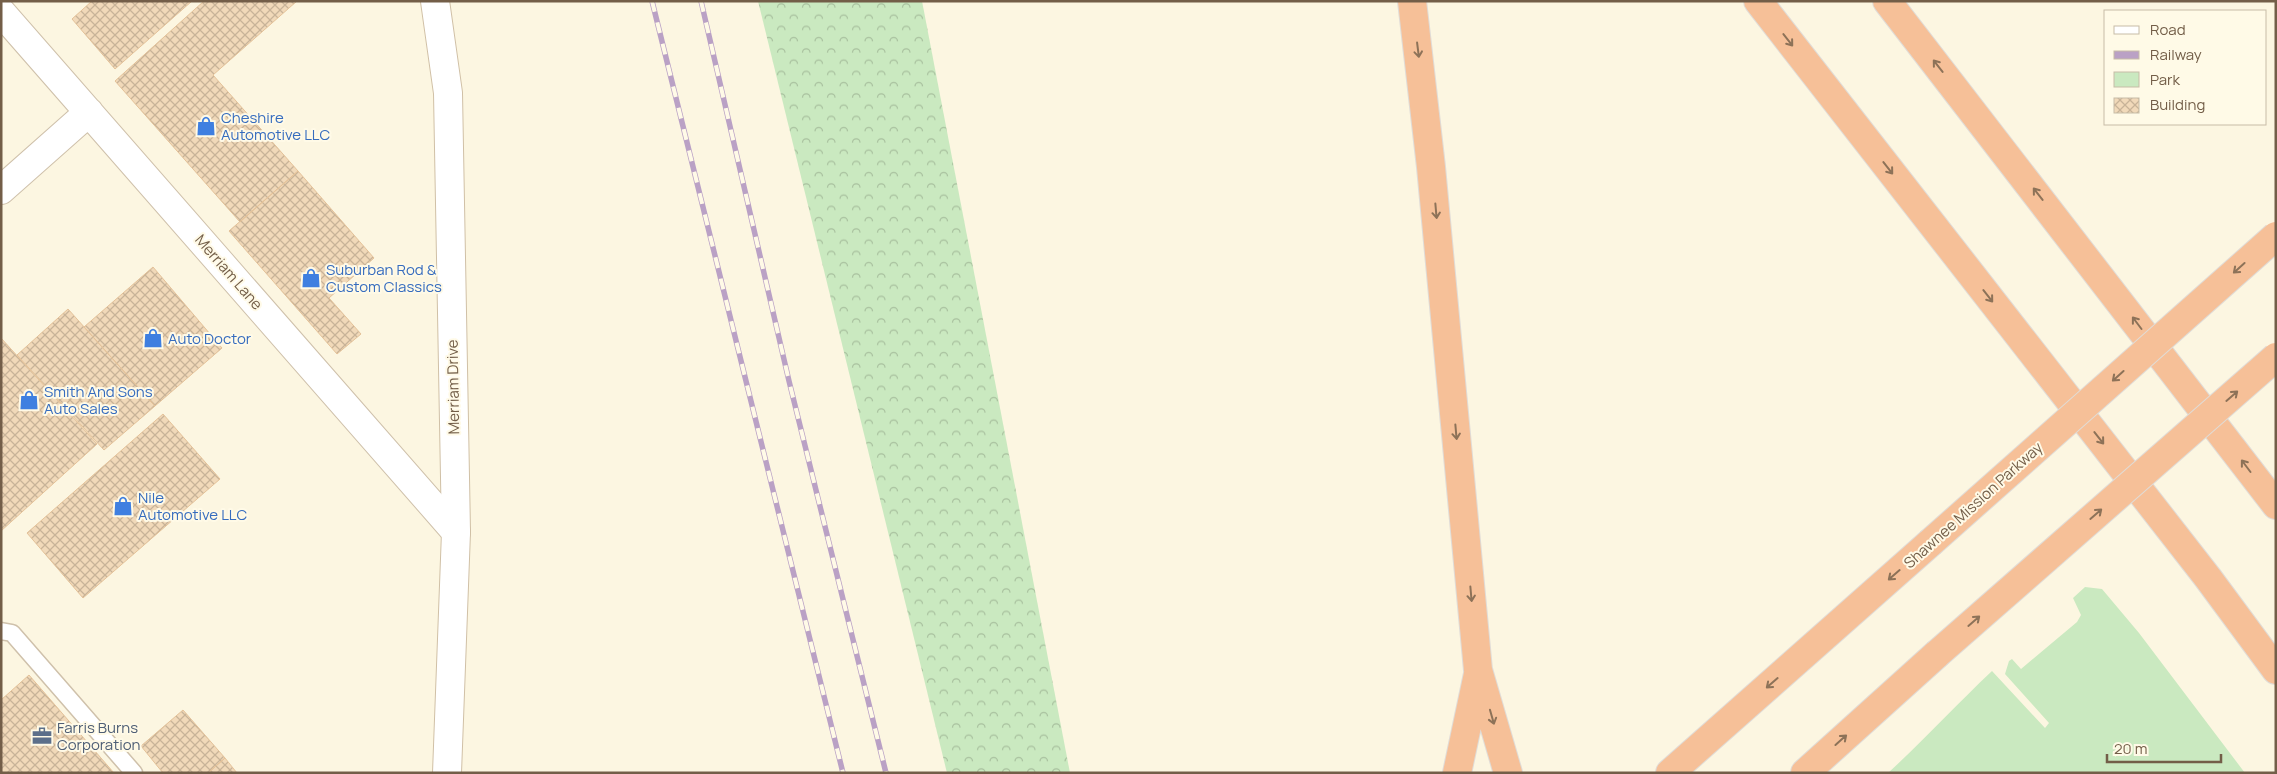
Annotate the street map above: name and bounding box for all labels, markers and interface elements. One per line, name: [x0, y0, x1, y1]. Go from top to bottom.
legend: [2104, 10, 2267, 125]
text: Road: [2150, 19, 2186, 40]
one-way arrow: [1782, 33, 1793, 46]
one-way arrow: [1413, 41, 1423, 57]
text: Railway: [2150, 44, 2202, 65]
one-way arrow: [1933, 59, 1943, 73]
text: Park: [2150, 69, 2180, 90]
text: Building: [2150, 94, 2205, 115]
place label: Cheshire Automotive LLC: [221, 107, 330, 145]
shop icon: Cheshire Automotive LLC: [195, 115, 217, 137]
one-way arrow: [1882, 161, 1893, 174]
one-way arrow: [2032, 188, 2043, 201]
one-way arrow: [1431, 203, 1440, 219]
street label: Merriam Lane: [190, 230, 268, 314]
place label: Suburban Rod & Custom Classics: [326, 259, 442, 297]
one-way arrow: [2233, 262, 2246, 274]
shop icon: Suburban Rod & Custom Classics: [300, 267, 322, 289]
one-way arrow: [1983, 289, 1993, 303]
one-way arrow: [2132, 316, 2142, 330]
shop icon: Auto Doctor: [142, 327, 164, 349]
place label: Auto Doctor: [168, 328, 252, 349]
street label: Merriam Drive: [442, 339, 464, 435]
one-way arrow: [2111, 370, 2124, 382]
place label: Smith And Sons Auto Sales: [44, 381, 153, 419]
shop icon: Smith And Sons Auto Sales: [18, 389, 40, 411]
one-way arrow: [2225, 390, 2238, 402]
one-way arrow: [1452, 424, 1461, 440]
one-way arrow: [2093, 431, 2104, 444]
street label: Shawnee Mission Parkway: [1899, 437, 2047, 573]
one-way arrow: [2241, 459, 2251, 473]
place label: Nile Automotive LLC: [138, 487, 247, 525]
shop icon: Nile Automotive LLC: [112, 495, 134, 517]
one-way arrow: [2090, 509, 2103, 520]
one-way arrow: [1887, 570, 1900, 581]
one-way arrow: [1467, 586, 1476, 602]
one-way arrow: [1968, 616, 1981, 627]
one-way arrow: [1765, 677, 1778, 689]
one-way arrow: [1487, 709, 1497, 725]
place label: Farris Burns Corporation: [57, 717, 141, 755]
office icon: Farris Burns Corporation: [31, 725, 53, 747]
scale bar: [2107, 732, 2221, 764]
one-way arrow: [1834, 734, 1847, 746]
text: 20 m: [2114, 738, 2147, 759]

